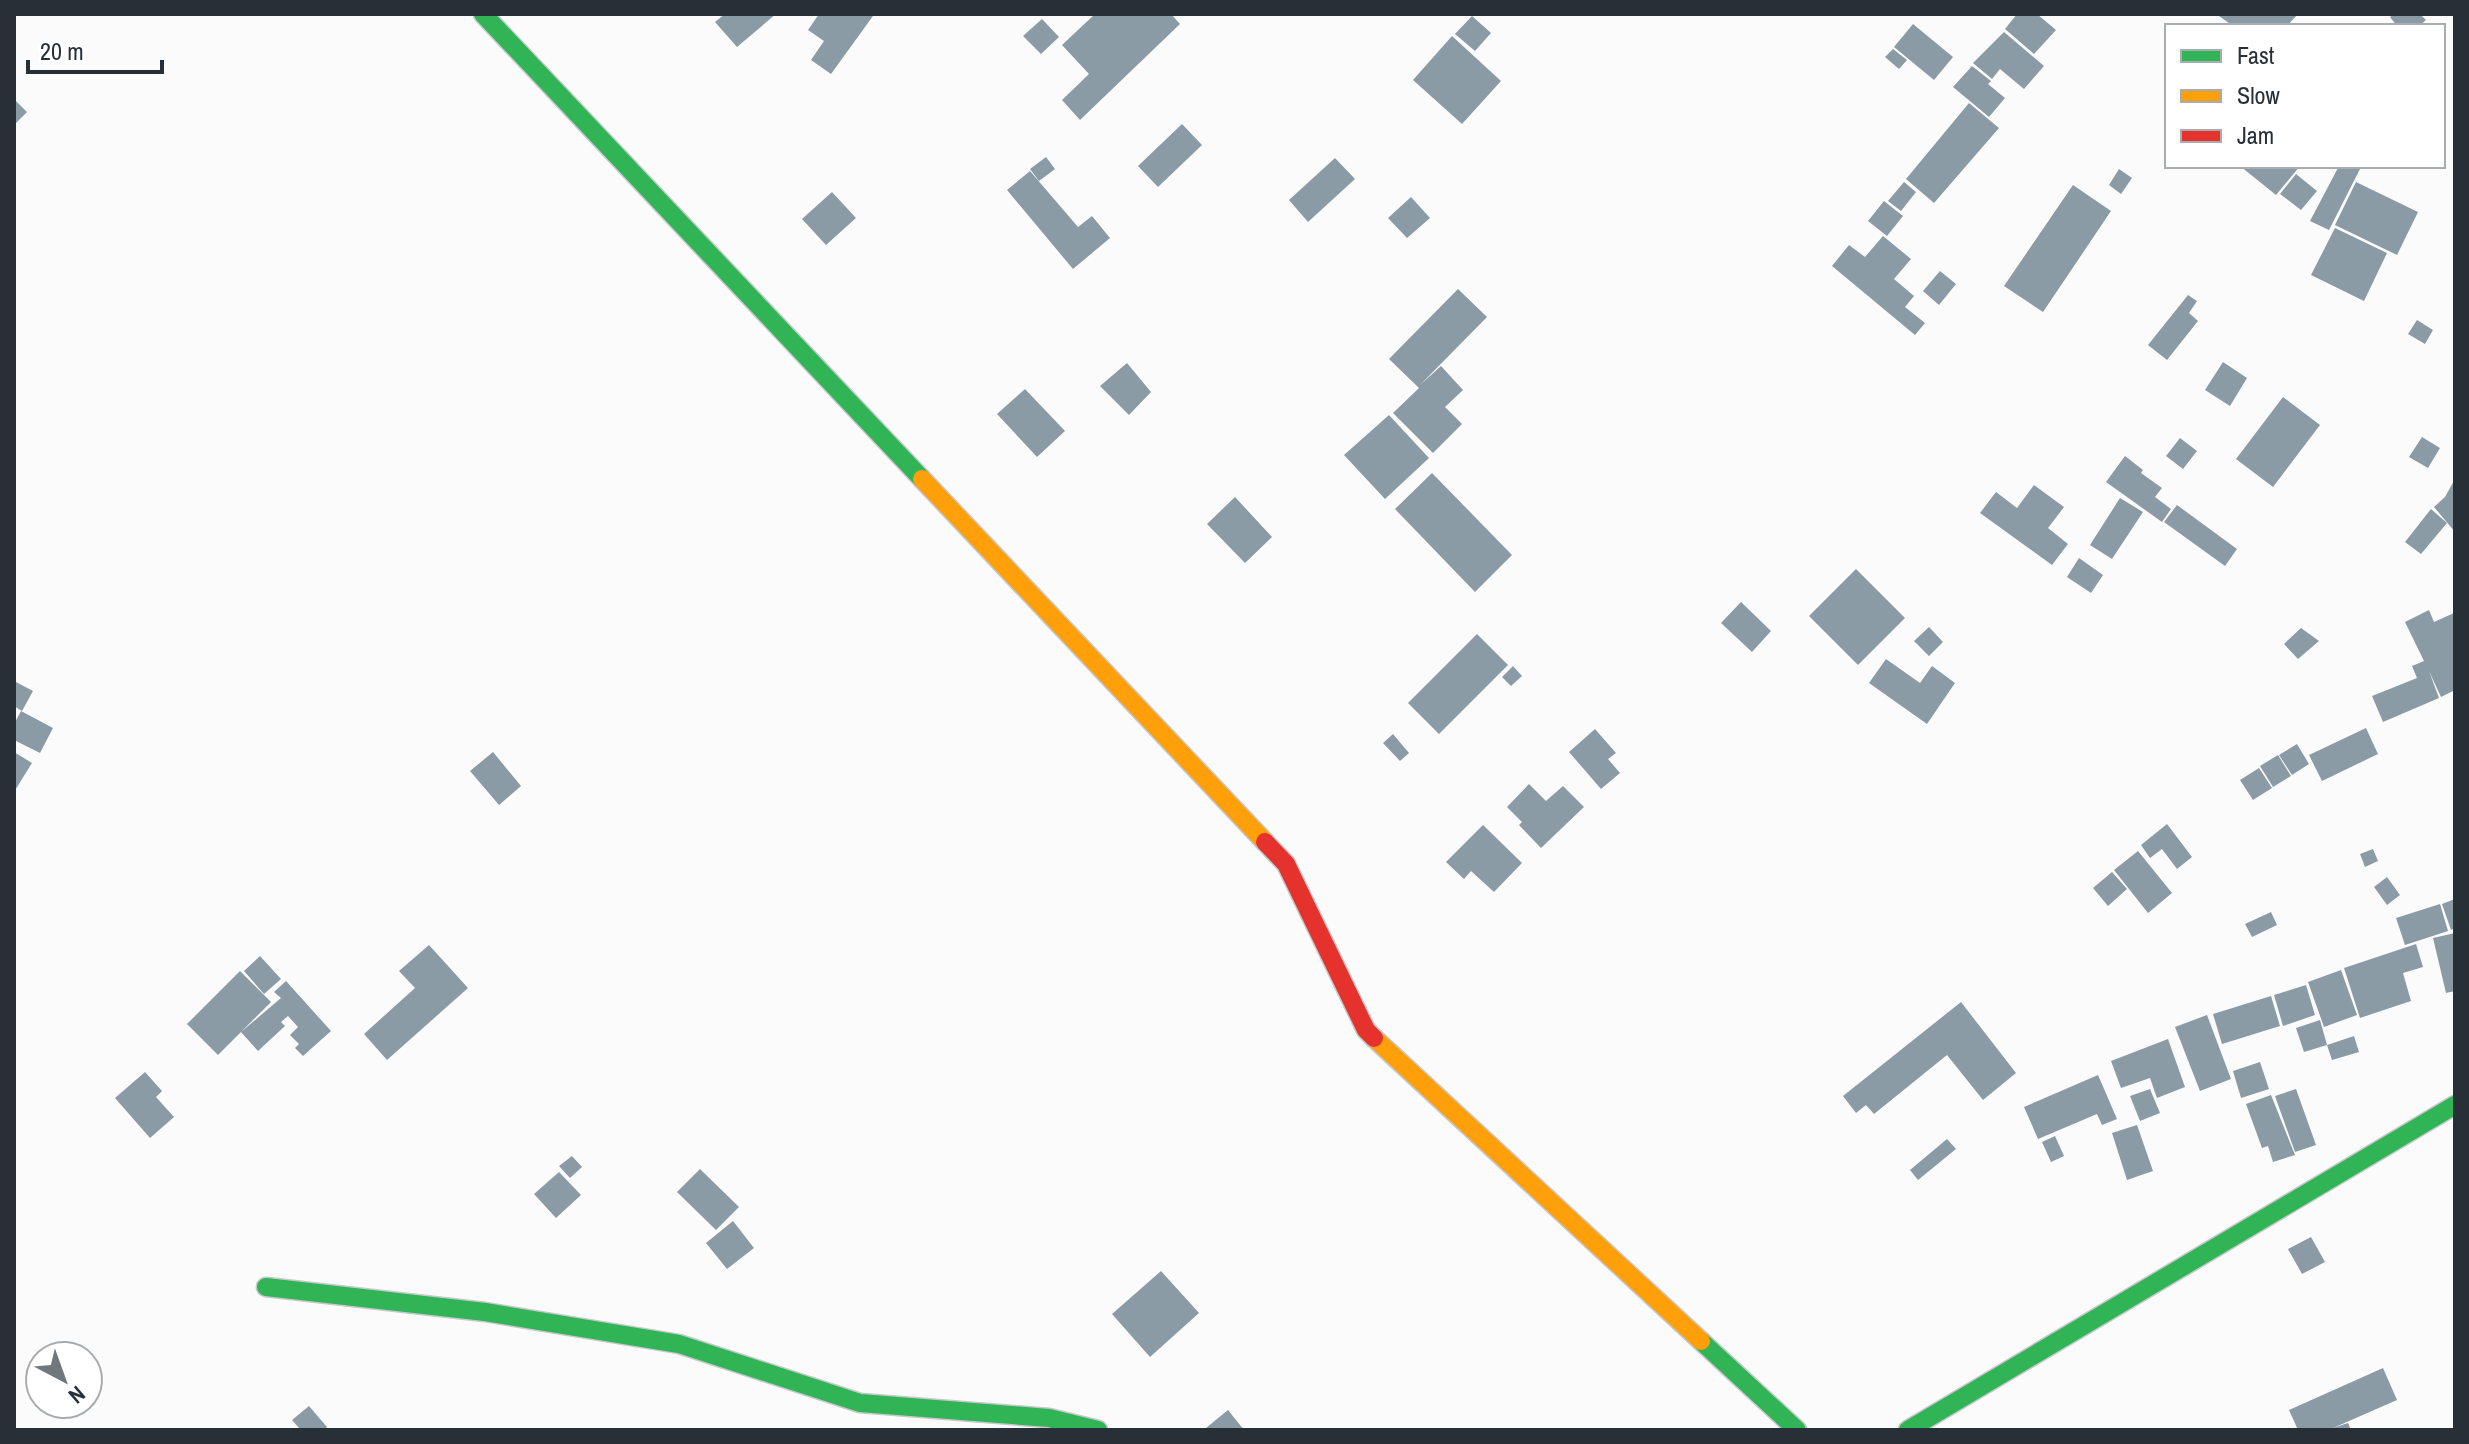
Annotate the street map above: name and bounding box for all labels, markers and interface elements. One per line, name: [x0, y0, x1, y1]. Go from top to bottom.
scale bar: [28, 24, 162, 74]
legend: [2165, 24, 2445, 168]
text: 20 m: [40, 35, 84, 67]
text: Fast: [2237, 39, 2275, 71]
text: Slow: [2237, 79, 2280, 111]
text: Jam: [2237, 119, 2274, 151]
north arrow: [24, 1340, 104, 1420]
text: N: [62, 1379, 92, 1411]

